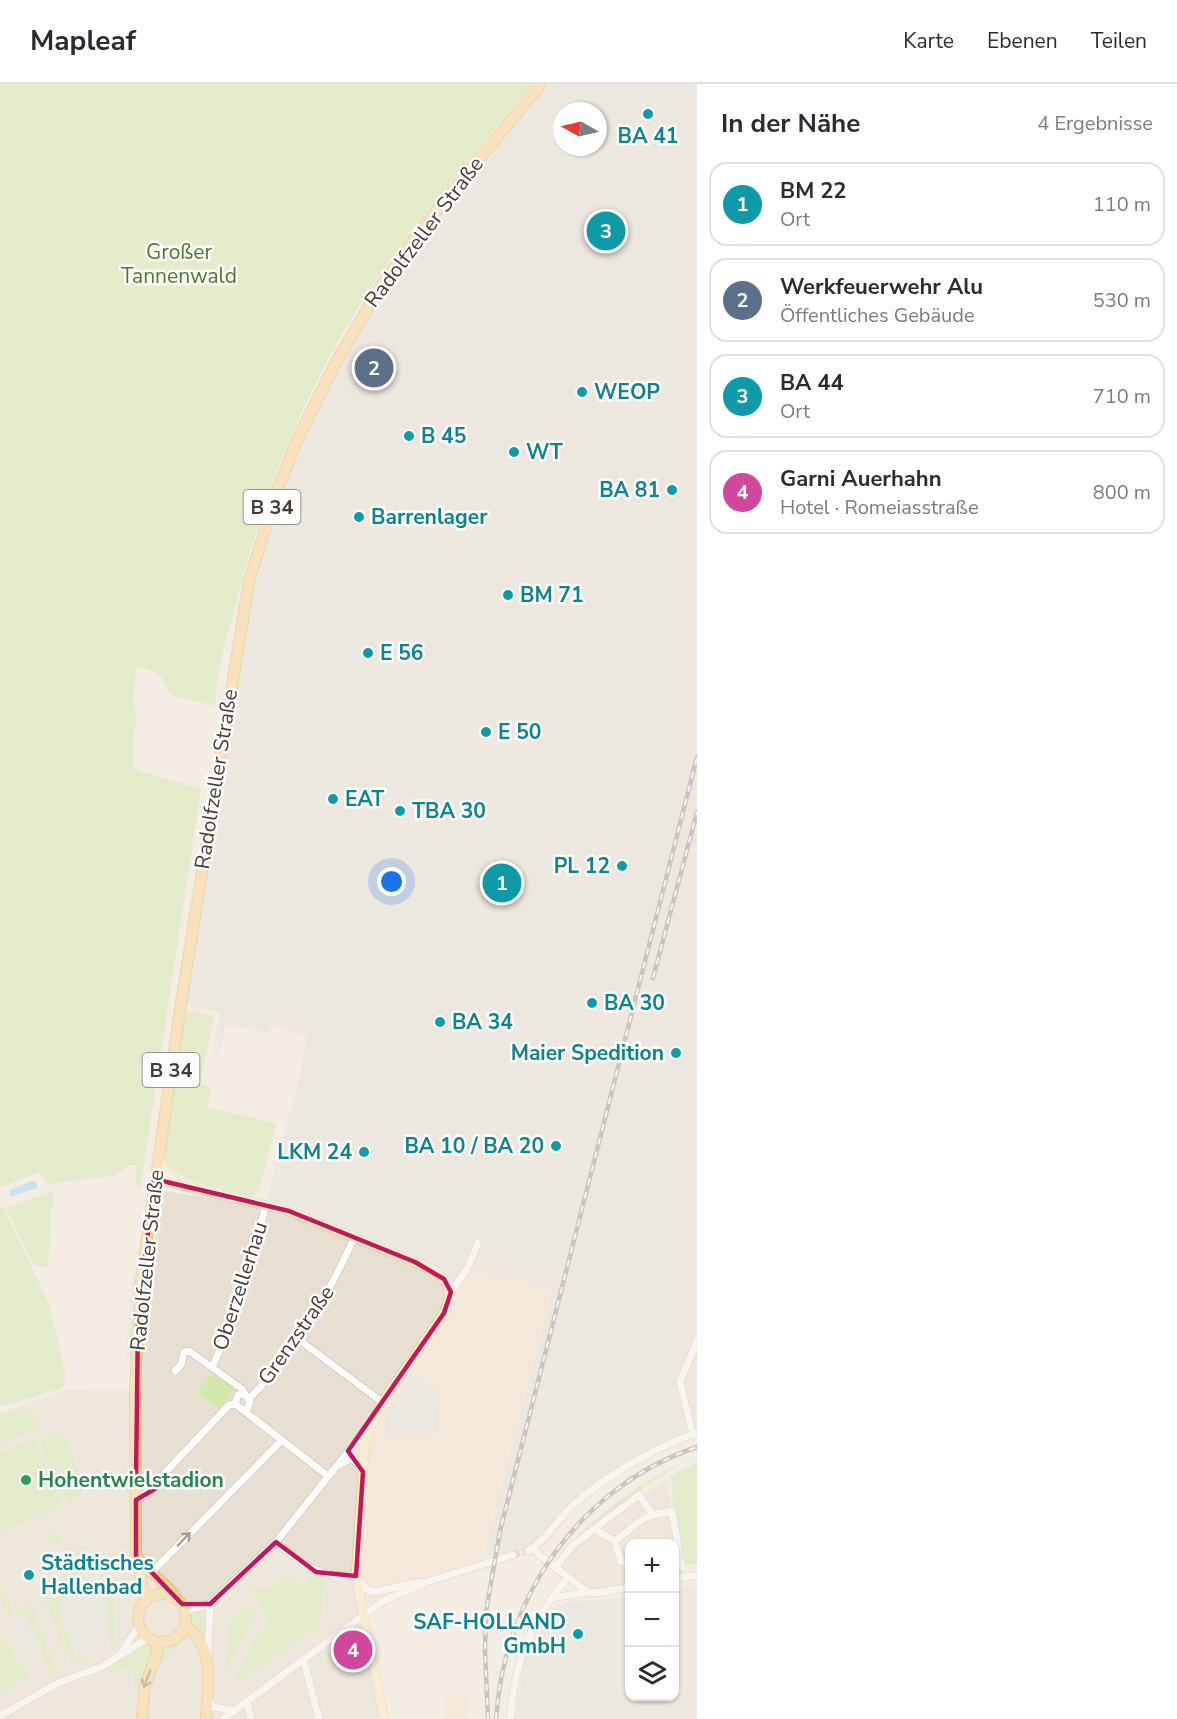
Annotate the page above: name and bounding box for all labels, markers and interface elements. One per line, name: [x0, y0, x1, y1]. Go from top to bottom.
text: Mapleaf: [30, 22, 136, 60]
text: Karte: [903, 27, 954, 55]
text: Ebenen: [987, 27, 1058, 55]
text: Teilen: [1091, 27, 1147, 55]
north arrow: [553, 102, 607, 156]
text: In der Nähe: [721, 106, 860, 141]
marker: BA 41: [641, 107, 655, 121]
text: 4 Ergebnisse: [1037, 110, 1153, 137]
place label: BA 41: [618, 122, 678, 150]
street label: Radolfzeller Straße: [358, 151, 490, 313]
text: BM 22: [780, 176, 847, 206]
text: 1: [737, 191, 749, 218]
text: 110 m: [1093, 191, 1151, 218]
text: Ort: [780, 206, 810, 233]
pin: 3: [586, 208, 626, 254]
park label: Großer Tannenwald: [121, 238, 237, 290]
text: Werkfeuerwehr Alu: [780, 272, 983, 302]
text: 2: [737, 287, 749, 314]
text: 530 m: [1093, 287, 1151, 314]
text: Öffentliches Gebäude: [780, 302, 975, 329]
pin: 2: [354, 346, 394, 390]
text: BA 44: [780, 368, 844, 398]
place label: WEOP: [594, 378, 660, 406]
text: 3: [737, 383, 749, 410]
text: 710 m: [1093, 383, 1151, 410]
marker: WEOP: [575, 385, 589, 399]
text: Ort: [780, 398, 810, 425]
place label: B 45: [421, 422, 466, 450]
marker: B 45: [402, 429, 416, 443]
place label: WT: [526, 438, 563, 466]
marker: WT: [507, 445, 521, 459]
text: Garni Auerhahn: [780, 464, 942, 494]
place label: BA 81: [599, 476, 660, 504]
text: 4: [737, 479, 749, 506]
text: 800 m: [1093, 479, 1151, 506]
marker: BA 81: [665, 483, 679, 497]
road number: B 34: [244, 490, 300, 524]
text: Hotel · Romeiasstraße: [780, 494, 979, 521]
place label: Barrenlager: [371, 503, 488, 531]
marker: Barrenlager: [352, 510, 366, 524]
place label: BM 71: [520, 581, 584, 609]
marker: BM 71: [501, 588, 515, 602]
place label: E 56: [380, 639, 423, 667]
marker: E 56: [361, 646, 375, 660]
street label: Radolfzeller Straße: [188, 687, 244, 871]
place label: E 50: [498, 718, 541, 746]
marker: E 50: [479, 725, 493, 739]
place label: EAT: [345, 785, 384, 813]
marker: EAT: [326, 792, 340, 806]
place label: TBA 30: [412, 797, 486, 825]
marker: TBA 30: [393, 804, 407, 818]
place label: PL 12: [554, 852, 610, 880]
marker: PL 12: [615, 859, 629, 873]
pin: 1: [482, 860, 522, 906]
your location: [377, 867, 406, 896]
place label: BA 30: [604, 989, 665, 1017]
marker: BA 30: [585, 996, 599, 1010]
place label: BA 34: [452, 1008, 513, 1036]
marker: BA 34: [433, 1015, 447, 1029]
place label: Maier Spedition: [511, 1039, 664, 1067]
marker: Maier Spedition: [669, 1046, 683, 1060]
road number: B 34: [142, 1053, 200, 1087]
place label: BA 10 / BA 20: [404, 1132, 544, 1160]
place label: LKM 24: [277, 1138, 352, 1166]
marker: BA 10 / BA 20: [549, 1139, 563, 1153]
marker: LKM 24: [357, 1145, 371, 1159]
street label: Radolfzeller Straße: [124, 1168, 170, 1352]
street label: Oberzellerhau: [206, 1218, 274, 1354]
street label: Grenzstraße: [251, 1280, 341, 1390]
place label: Hohentwielstadion: [38, 1466, 224, 1494]
marker: Hohentwielstadion: [19, 1473, 33, 1487]
one-way arrow: [177, 1532, 191, 1547]
map controls: [625, 1539, 679, 1701]
button: +: [625, 1539, 679, 1593]
place label: Städtisches Hallenbad: [41, 1549, 154, 1601]
marker: Städtisches Hallenbad: [22, 1568, 36, 1582]
button: −: [625, 1593, 679, 1647]
place label: SAF-HOLLAND GmbH: [413, 1608, 566, 1660]
marker: SAF-HOLLAND GmbH: [571, 1627, 585, 1641]
pin: 4: [334, 1628, 372, 1672]
button: layers: [625, 1647, 679, 1701]
one-way arrow: [141, 1669, 152, 1688]

